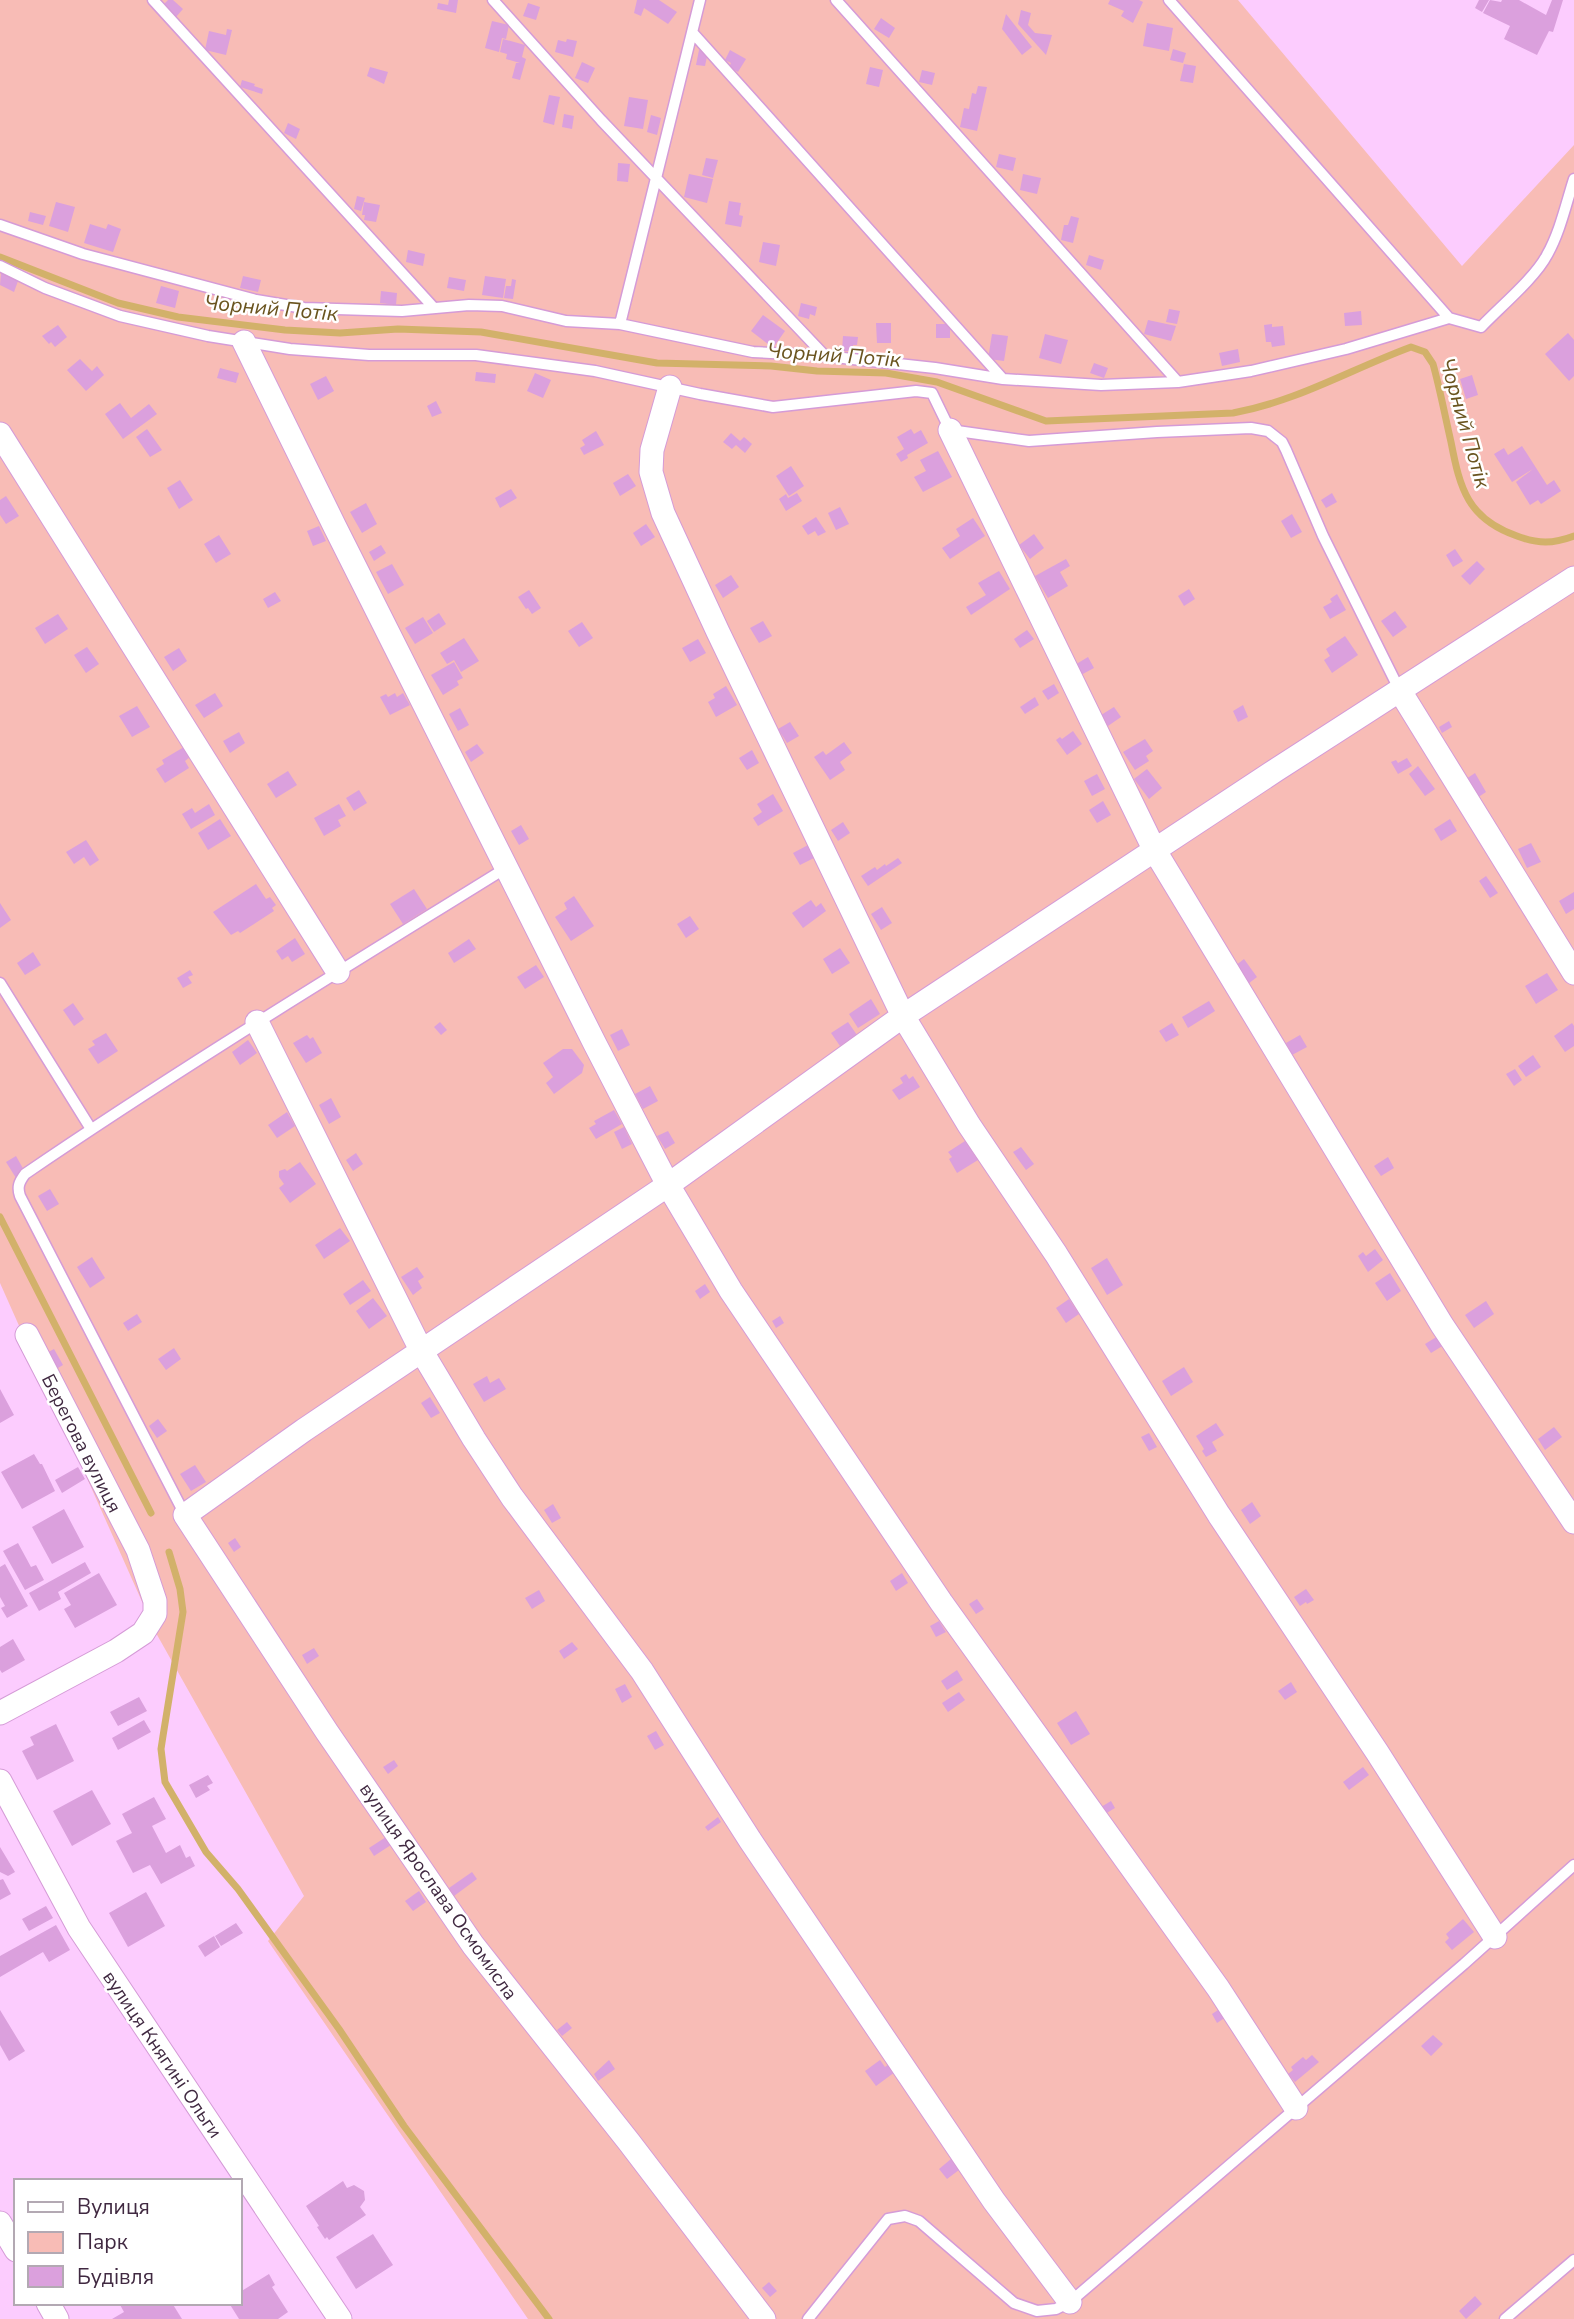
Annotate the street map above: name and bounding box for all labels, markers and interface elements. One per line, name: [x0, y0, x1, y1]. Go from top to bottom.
water label: Чорний Потік: [203, 288, 340, 328]
water label: Чорний Потік: [766, 336, 903, 374]
water label: Чорний Потік: [1433, 355, 1497, 492]
street label: Берегова вулиця: [35, 1370, 127, 1517]
street label: вулиця Ярослава Осмомисла: [353, 1778, 523, 2005]
street label: вулиця Княгині Ольги: [96, 1966, 228, 2143]
legend: [14, 2179, 242, 2305]
text: Вулиця: [77, 2193, 150, 2221]
text: Парк: [77, 2228, 129, 2256]
text: Будівля: [77, 2263, 154, 2291]

